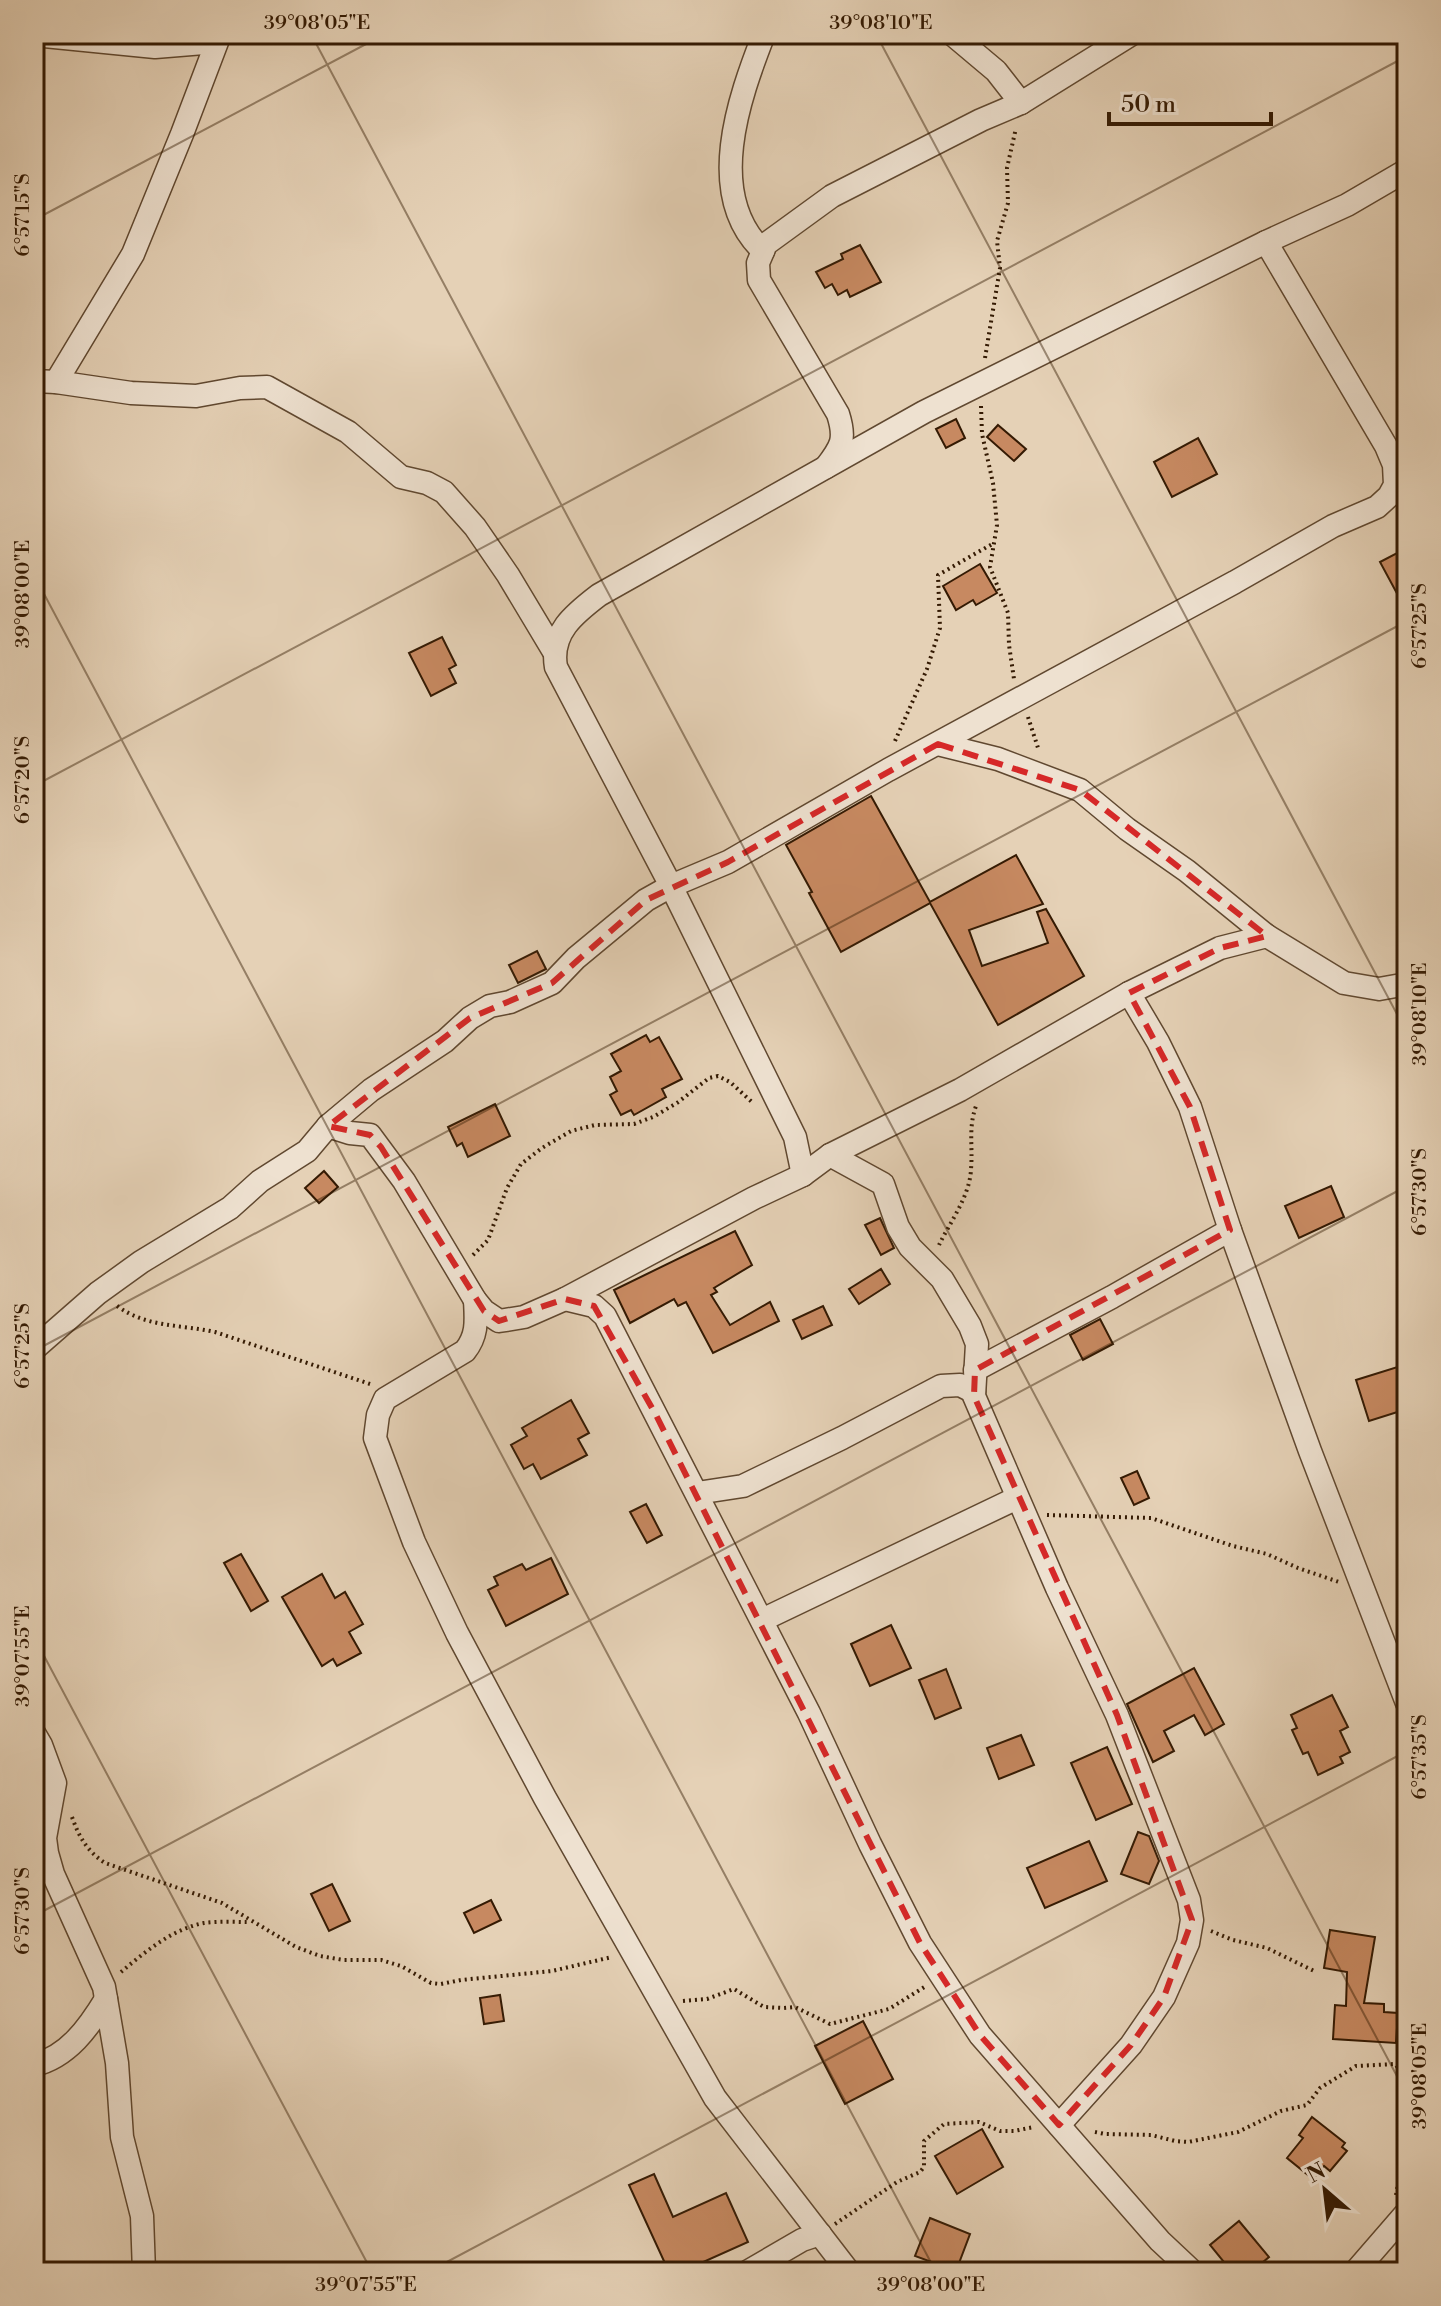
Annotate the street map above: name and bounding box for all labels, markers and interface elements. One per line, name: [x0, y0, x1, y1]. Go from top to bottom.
text: 39°08'05"E: [264, 11, 370, 36]
text: 39°08'10"E: [829, 11, 933, 36]
scale bar: [1109, 76, 1271, 126]
text: 50 m: [1121, 90, 1176, 120]
text: 6°57'15"S: [11, 173, 36, 257]
text: 39°08'00"E: [11, 540, 36, 648]
text: 6°57'25"S: [1408, 583, 1433, 669]
text: 6°57'20"S: [11, 736, 36, 824]
text: 39°08'10"E: [1408, 962, 1433, 1066]
text: 6°57'30"S: [1408, 1148, 1433, 1236]
text: 6°57'25"S: [11, 1303, 36, 1389]
text: 39°07'55"E: [11, 1605, 36, 1707]
text: 6°57'35"S: [1408, 1714, 1433, 1800]
text: 6°57'30"S: [11, 1867, 36, 1955]
text: 39°08'05"E: [1408, 2023, 1433, 2129]
north arrow: [1285, 2150, 1365, 2230]
text: N: [1302, 2157, 1331, 2190]
text: 39°07'55"E: [315, 2273, 417, 2298]
text: 39°08'00"E: [877, 2273, 985, 2298]

